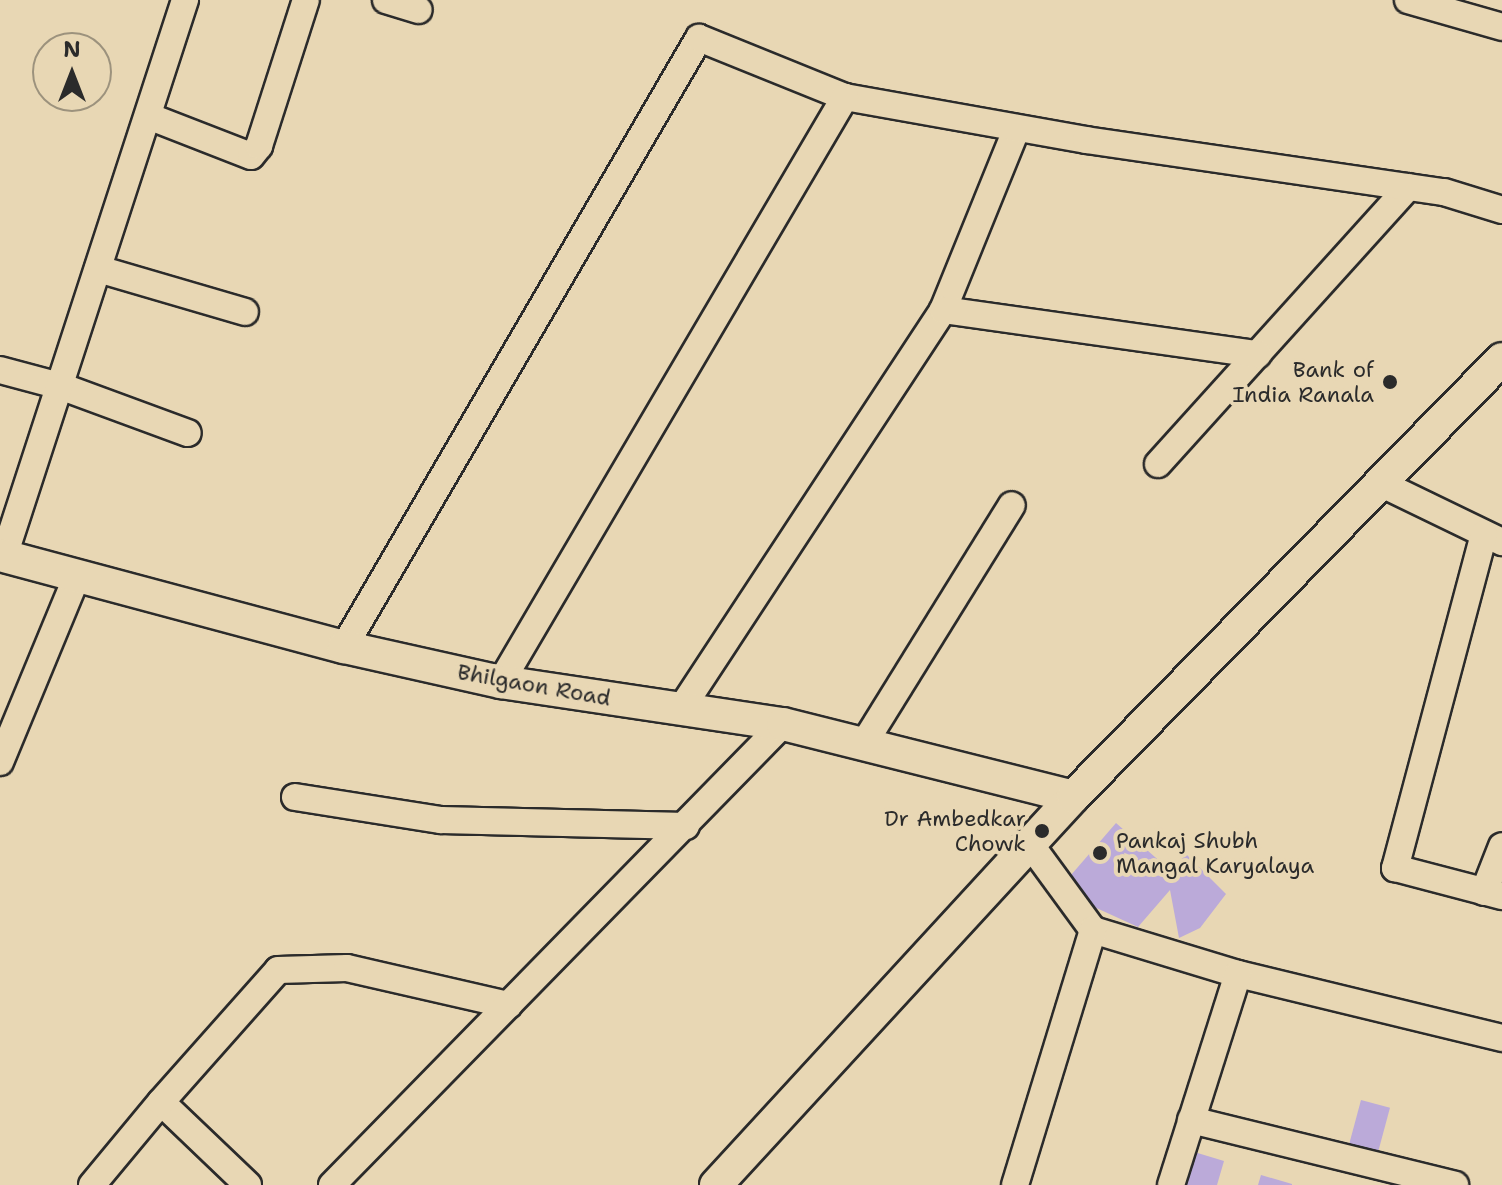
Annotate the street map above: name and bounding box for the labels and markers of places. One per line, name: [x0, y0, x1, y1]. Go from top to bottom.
place label: Bank of India Ranala: [1233, 356, 1374, 408]
marker: Bank of India Ranala: [1381, 373, 1399, 391]
place label: Dr Ambedkar Chowk: [884, 805, 1026, 856]
marker: Dr Ambedkar Chowk: [1033, 822, 1051, 840]
place label: Pankaj Shubh Mangal Karyalaya: [1116, 827, 1314, 878]
marker: Pankaj Shubh Mangal Karyalaya: [1091, 844, 1109, 862]

